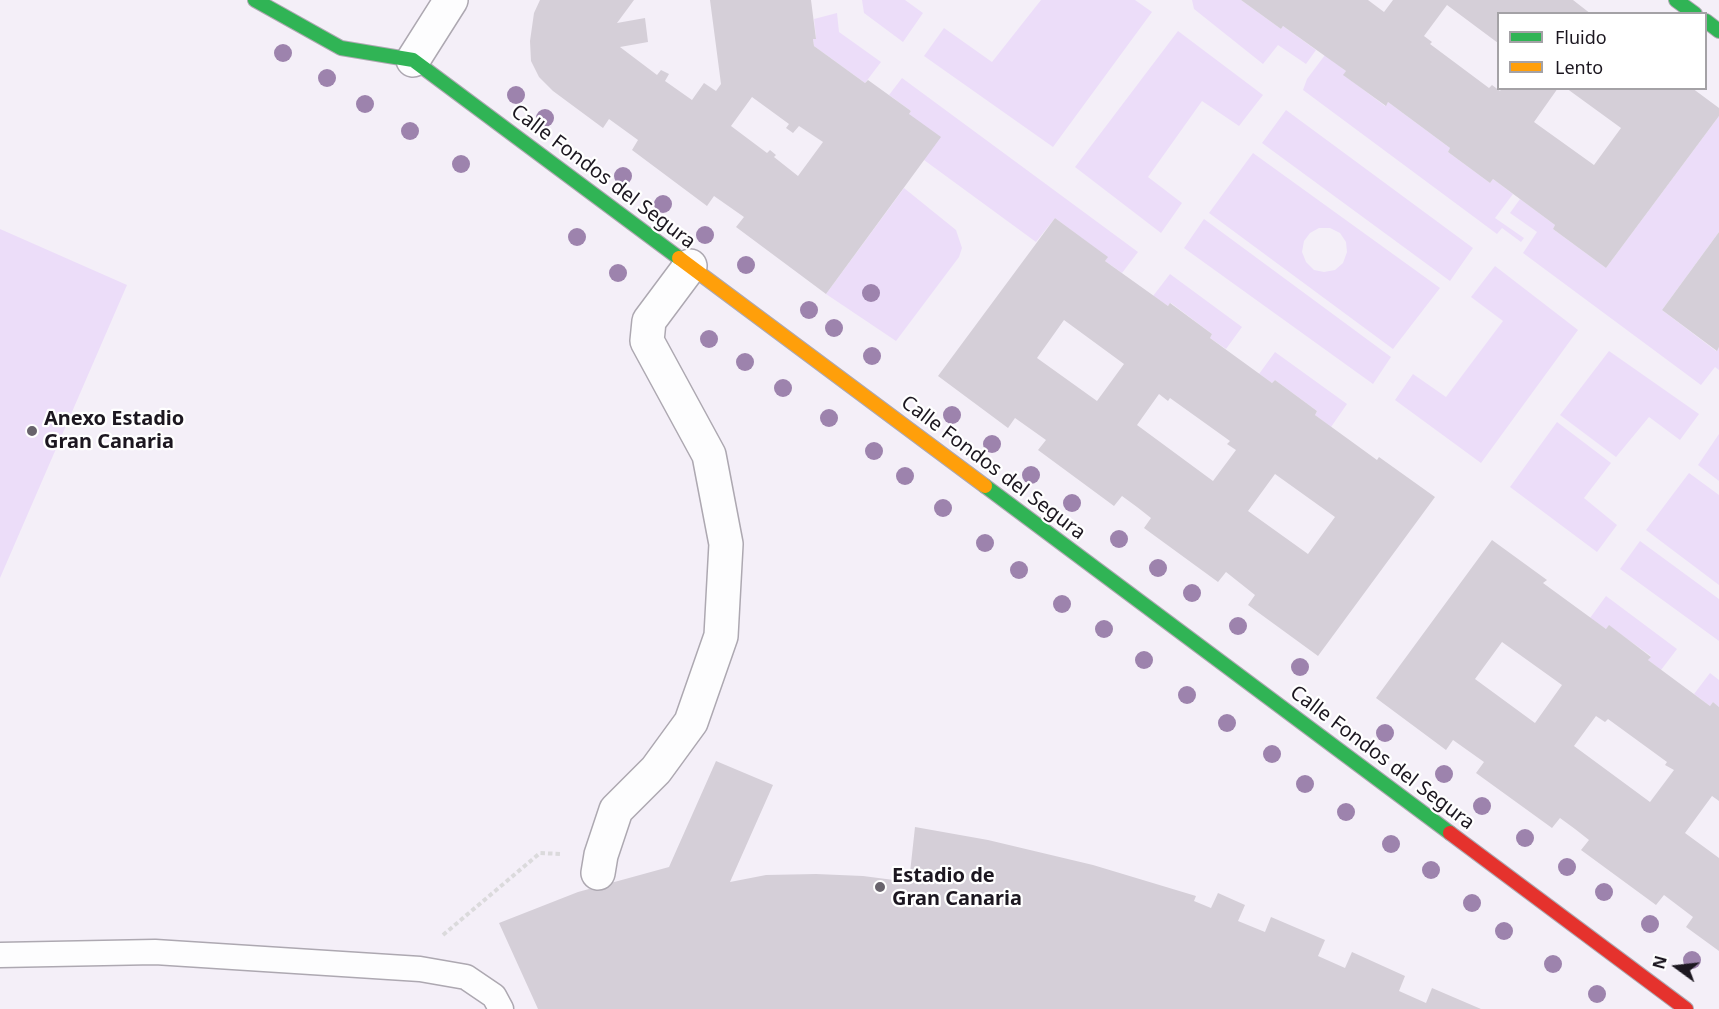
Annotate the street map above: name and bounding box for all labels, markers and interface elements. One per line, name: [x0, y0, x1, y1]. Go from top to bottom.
legend: [1497, 12, 1707, 90]
text: Fluido: [1555, 25, 1607, 49]
text: Lento: [1555, 55, 1603, 79]
street label: Calle Fondos del Segura: [506, 100, 700, 254]
street label: Calle Fondos del Segura: [896, 391, 1090, 545]
place label: Anexo Estadio Gran Canaria: [44, 407, 184, 454]
marker: Anexo Estadio Gran Canaria: [25, 424, 39, 438]
street label: Calle Fondos del Segura: [1285, 681, 1479, 835]
place label: Estadio de Gran Canaria: [892, 864, 1022, 911]
marker: Estadio de Gran Canaria: [873, 880, 887, 894]
north arrow: [1647, 937, 1707, 997]
text: N: [1647, 953, 1672, 971]

